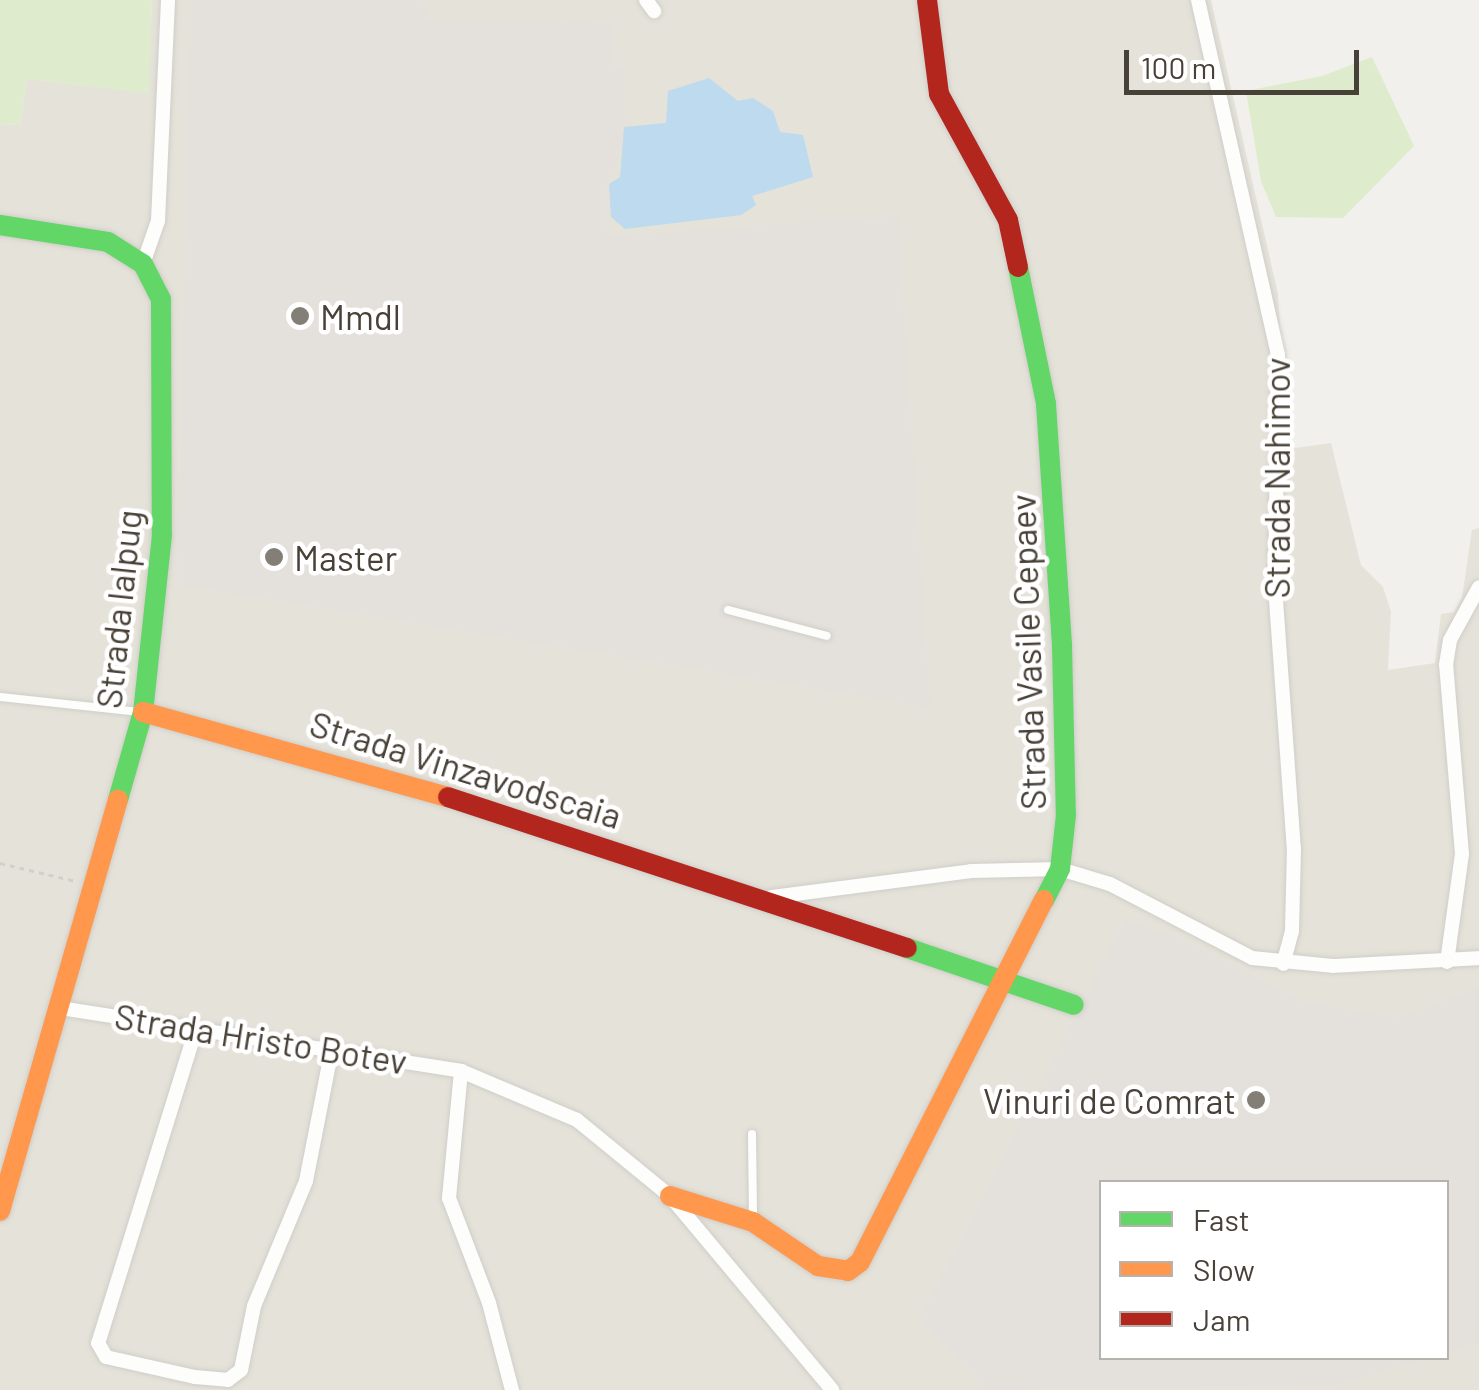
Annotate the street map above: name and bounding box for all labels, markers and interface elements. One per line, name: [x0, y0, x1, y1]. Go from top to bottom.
scale bar: [1129, 30, 1364, 92]
text: 100 m: [1141, 49, 1216, 85]
place label: Mmdl: [320, 295, 401, 337]
marker: Mmdl: [289, 305, 311, 327]
street label: Strada Nahimov: [1255, 358, 1297, 598]
street label: Strada Vasile Cepaev: [1001, 493, 1053, 811]
street label: Strada Ialpug: [87, 508, 149, 710]
place label: Master: [294, 536, 397, 578]
marker: Master: [263, 546, 285, 568]
street label: Strada Vinzavodscaia: [305, 702, 627, 836]
street label: Strada Hristo Botev: [112, 994, 410, 1082]
place label: Vinuri de Comrat: [983, 1079, 1236, 1121]
marker: Vinuri de Comrat: [1245, 1089, 1267, 1111]
legend: [1099, 1180, 1449, 1360]
text: Fast: [1193, 1201, 1250, 1237]
text: Slow: [1193, 1251, 1255, 1287]
text: Jam: [1193, 1301, 1250, 1337]

